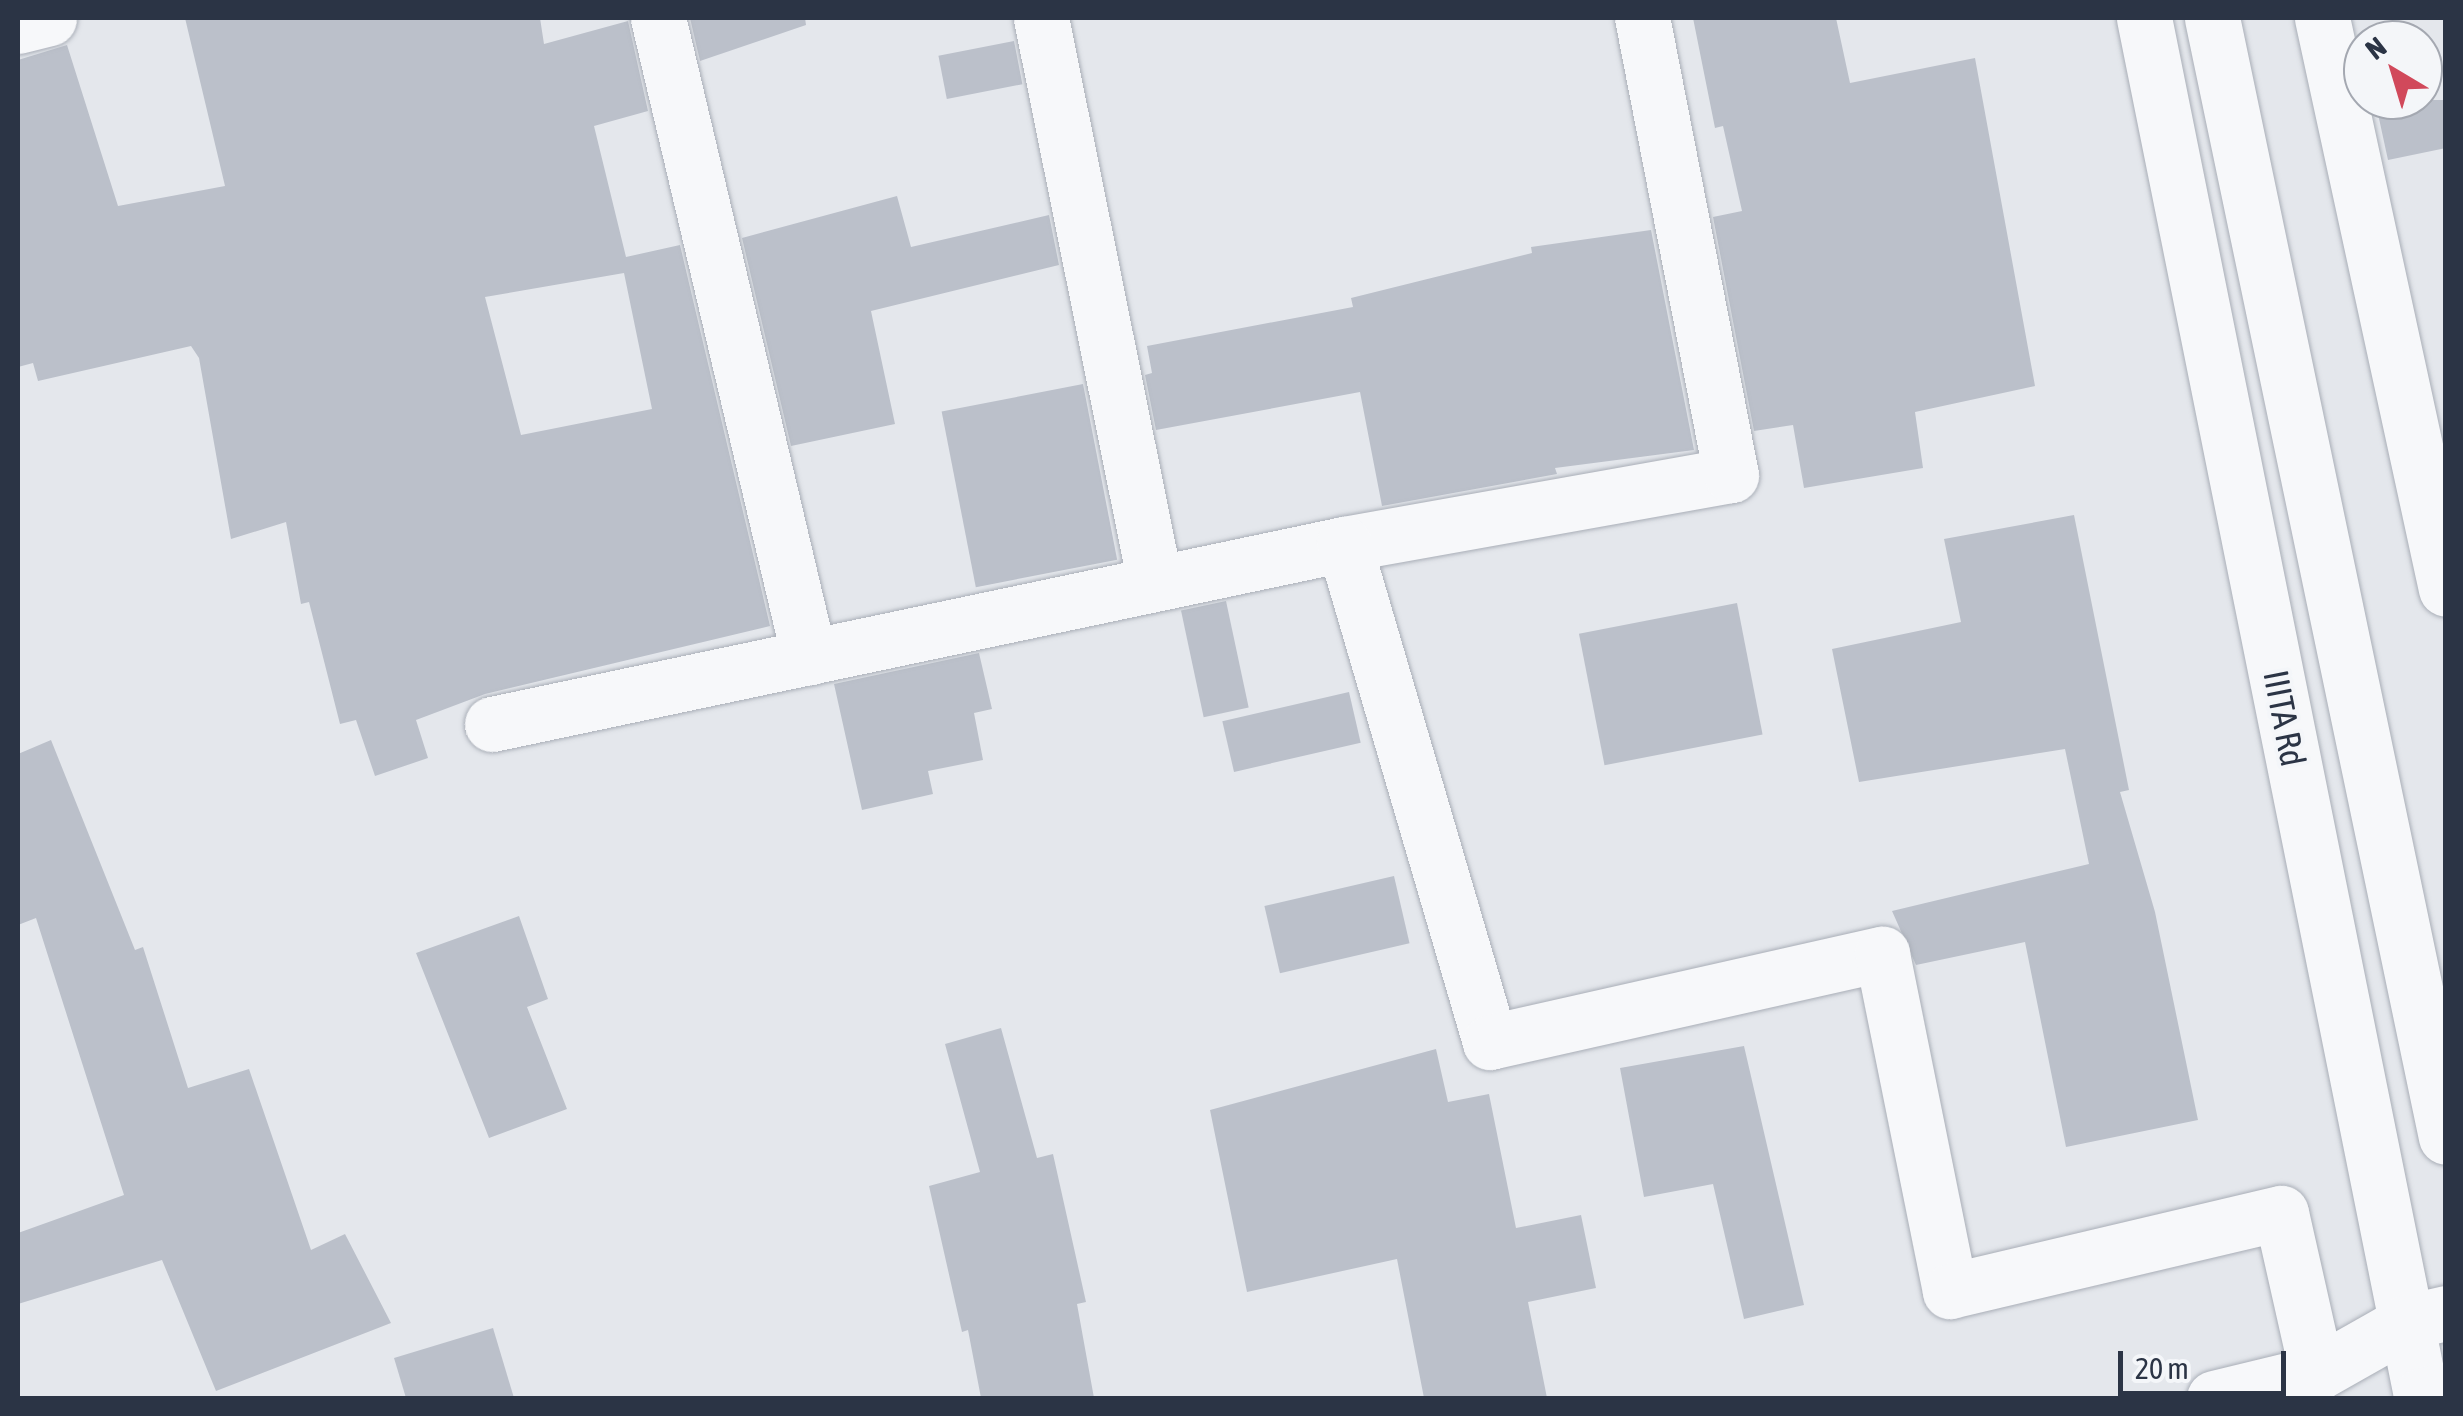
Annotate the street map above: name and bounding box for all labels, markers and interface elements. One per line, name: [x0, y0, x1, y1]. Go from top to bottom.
north arrow: [2343, 20, 2443, 120]
text: N: [2359, 30, 2392, 66]
street label: IIITA Rd: [2255, 666, 2315, 770]
scale bar: [2123, 1331, 2290, 1393]
text: 20 m: [2135, 1351, 2189, 1385]

